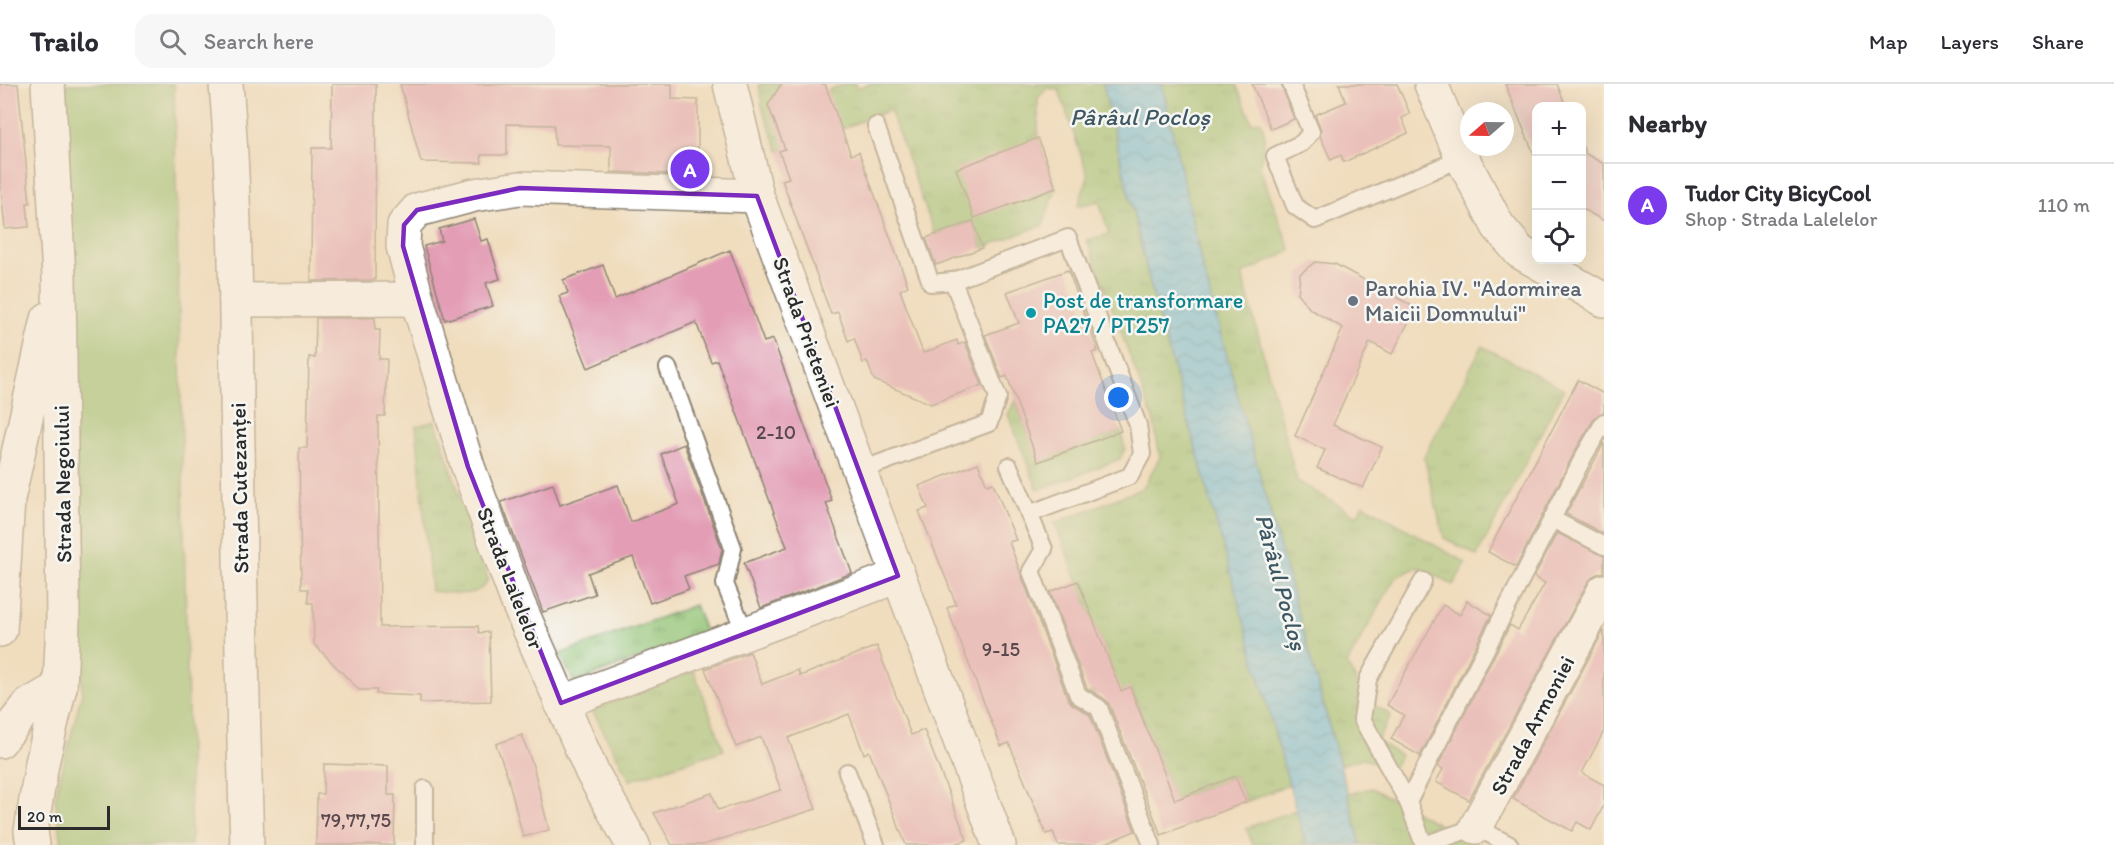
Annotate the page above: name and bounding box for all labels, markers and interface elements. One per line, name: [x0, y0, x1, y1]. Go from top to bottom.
search box: [135, 14, 555, 68]
text: Trailo: [30, 24, 99, 58]
icon: search: [156, 25, 189, 58]
text: Search here: [204, 28, 314, 55]
text: Map: [1869, 29, 1908, 54]
text: Layers: [1941, 29, 1999, 54]
text: Share: [2032, 29, 2084, 54]
water label: Pârâul Pocloș: [1070, 102, 1211, 131]
north arrow: [1460, 102, 1514, 156]
map controls: [1532, 102, 1586, 264]
button: +: [1532, 102, 1586, 156]
text: Nearby: [1628, 107, 1707, 139]
pin: A: [670, 146, 710, 191]
button: −: [1532, 156, 1586, 210]
text: Tudor City BicyCool: [1685, 180, 1871, 207]
text: A: [1641, 193, 1654, 217]
text: 110 m: [2038, 193, 2090, 217]
text: Shop · Strada Lalelelor: [1685, 207, 1877, 231]
button: locate: [1532, 210, 1586, 264]
street label: Strada Prieteniei: [767, 253, 846, 411]
place label: Parohia IV. "Adormirea Maicii Domnului": [1365, 275, 1582, 327]
place label: Post de transformare PA27 / PT257: [1043, 287, 1243, 339]
marker: Parohia IV. "Adormirea Maicii Domnului": [1346, 294, 1360, 308]
marker: Post de transformare PA27 / PT257: [1024, 306, 1038, 320]
your location: [1104, 383, 1133, 412]
street label: Strada Cutezanței: [225, 402, 254, 574]
street label: Strada Negoiului: [48, 405, 77, 563]
house number: 2-10: [756, 420, 796, 444]
street label: Strada Lalelelor: [471, 503, 550, 653]
water label: Pârâul Pocloș: [1249, 511, 1314, 654]
house number: 9-15: [982, 637, 1020, 661]
street label: Strada Armoniei: [1484, 651, 1581, 800]
scale bar: [18, 803, 110, 830]
text: 20 m: [27, 807, 62, 826]
house number: 79,77,75: [321, 808, 391, 832]

